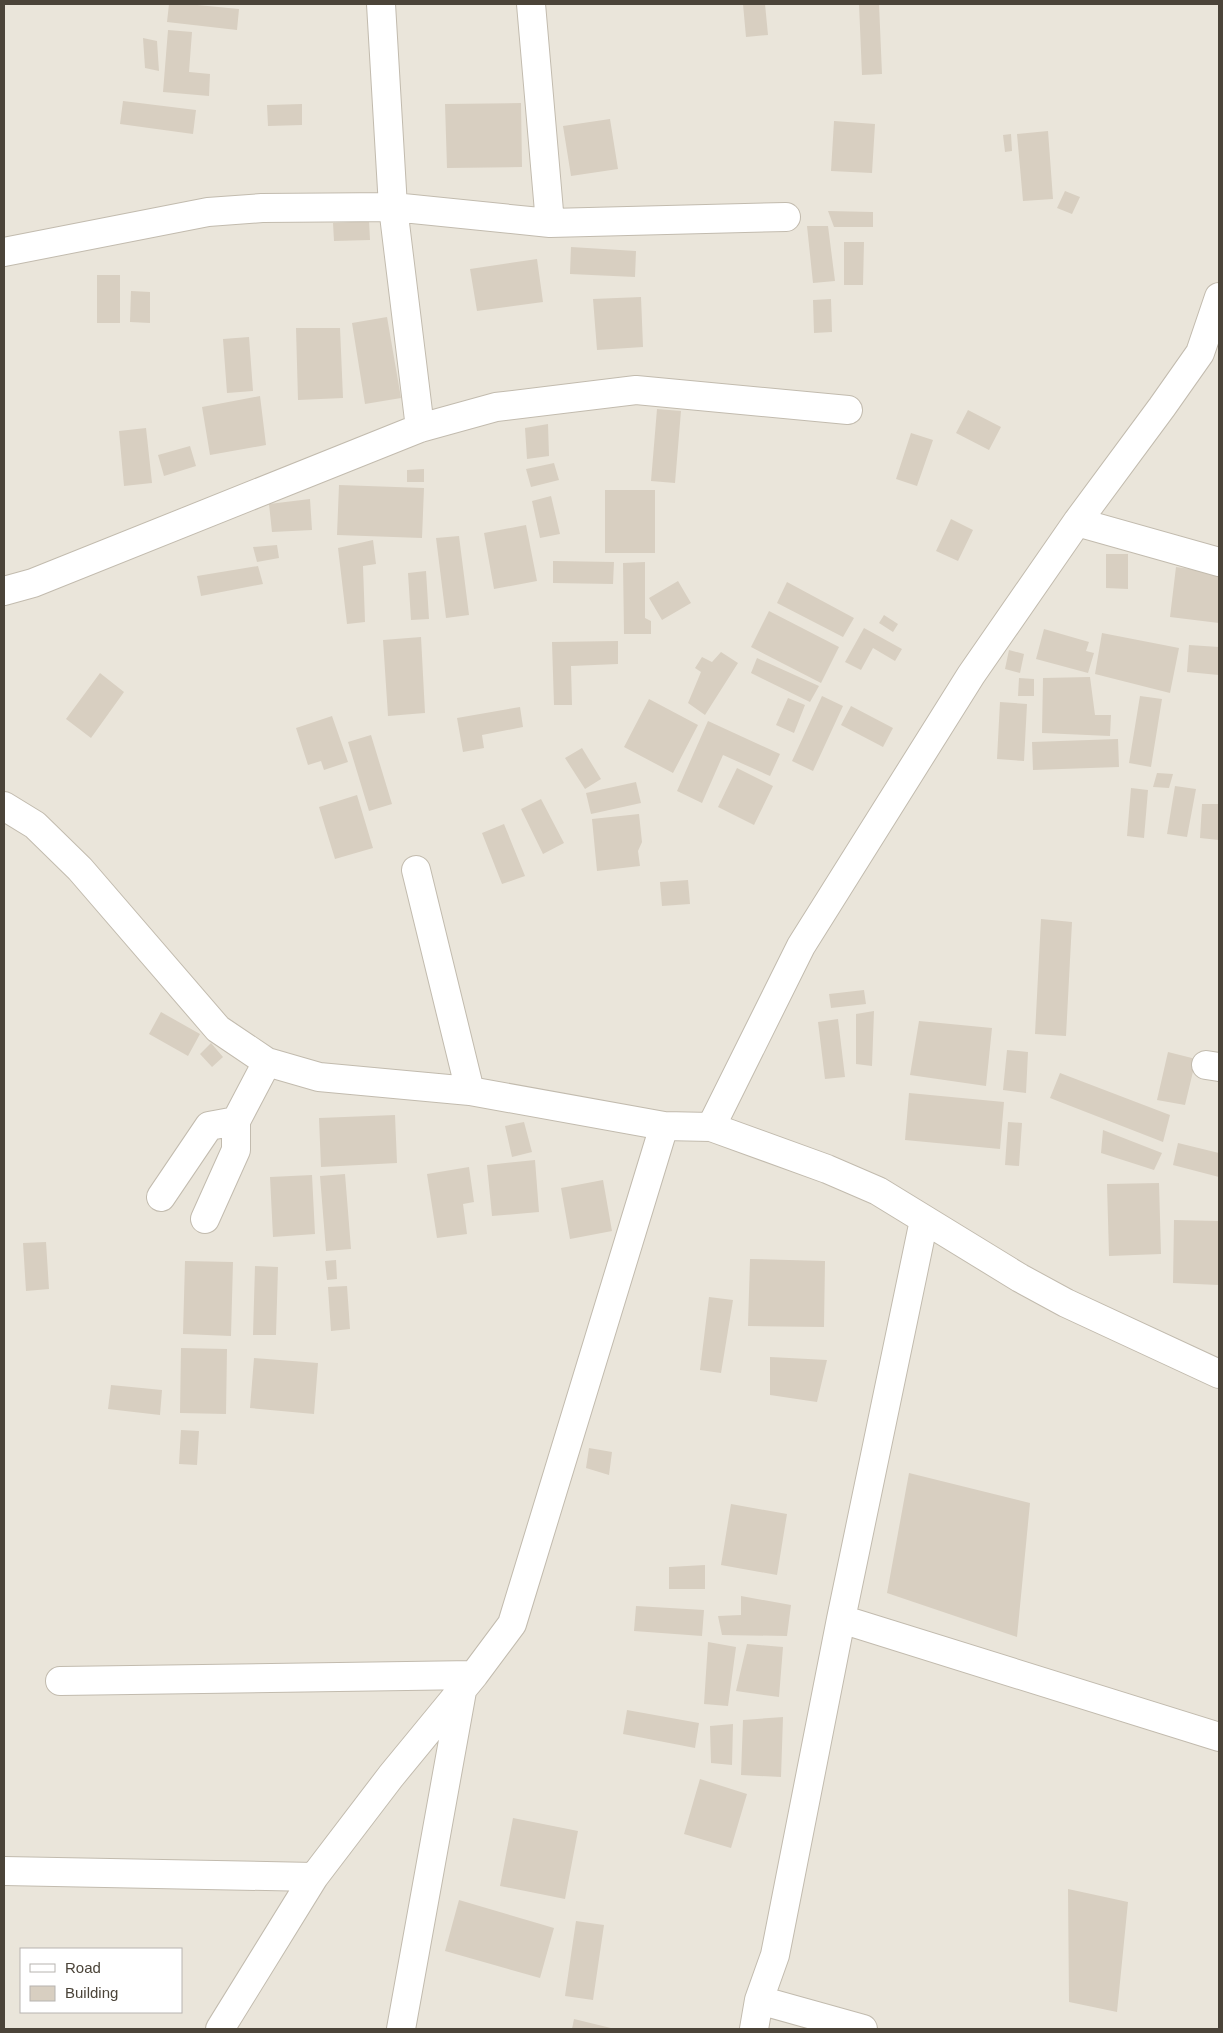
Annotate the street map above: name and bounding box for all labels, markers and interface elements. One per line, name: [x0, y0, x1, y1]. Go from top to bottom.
legend: [20, 1948, 182, 2013]
text: Road: [65, 1959, 101, 1976]
text: Building: [65, 1984, 118, 2001]

